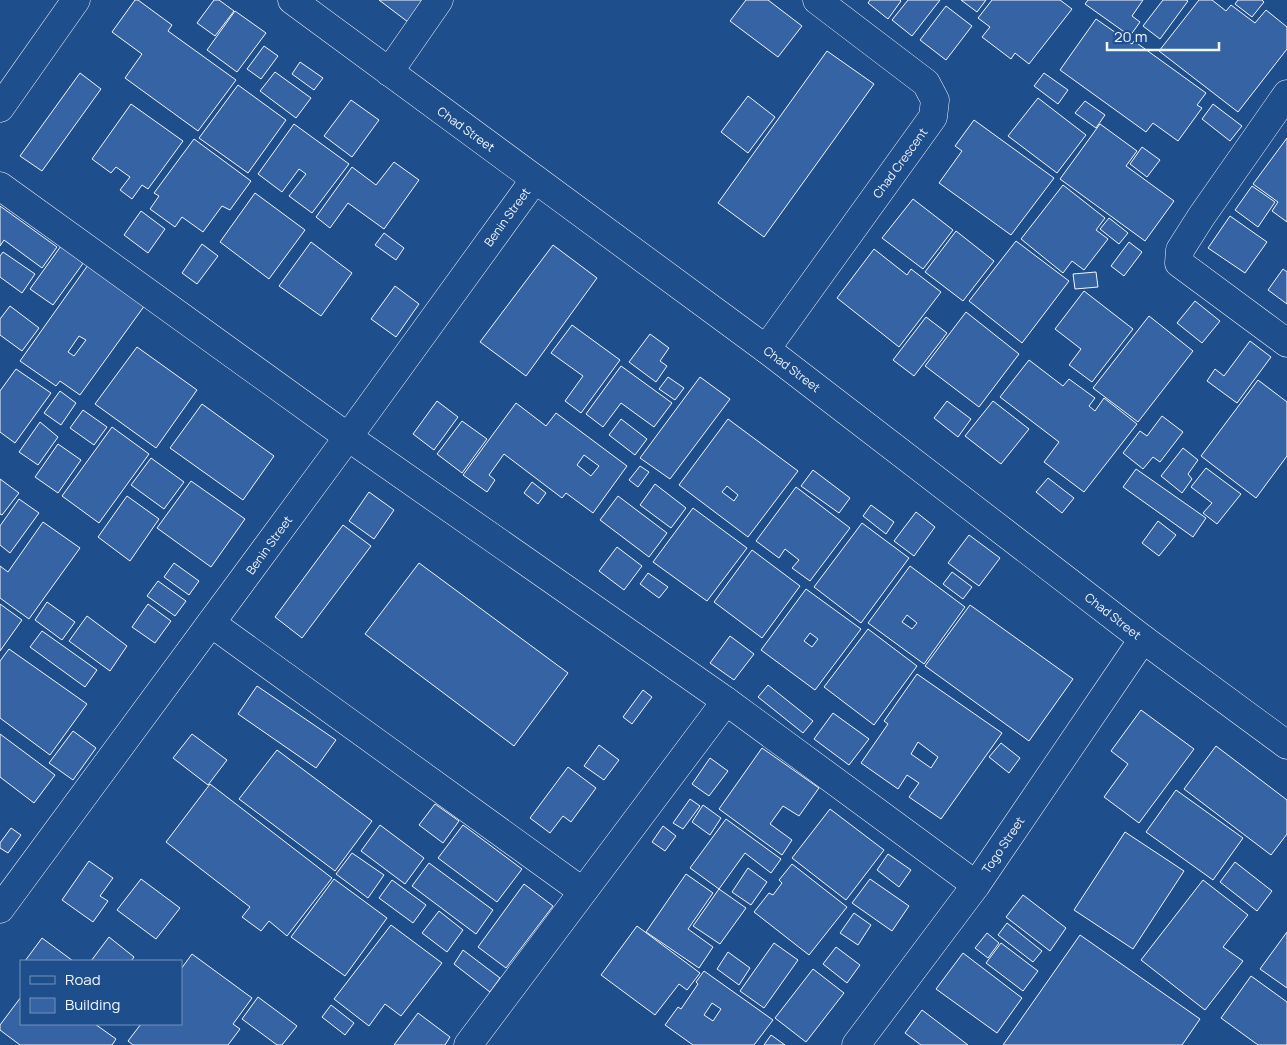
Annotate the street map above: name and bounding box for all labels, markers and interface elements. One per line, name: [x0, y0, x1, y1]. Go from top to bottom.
scale bar: [1107, 20, 1220, 52]
text: 20 m: [1114, 26, 1147, 47]
street label: Chad Street: [434, 102, 498, 156]
street label: Chad Crescent: [869, 124, 931, 202]
street label: Benin Street: [480, 184, 534, 250]
street label: Chad Street: [760, 342, 824, 396]
street label: Benin Street: [242, 512, 296, 578]
street label: Chad Street: [1081, 589, 1145, 643]
street label: Togo Street: [978, 813, 1028, 877]
legend: [20, 960, 182, 1025]
text: Road: [65, 969, 101, 990]
text: Building: [65, 994, 120, 1015]

